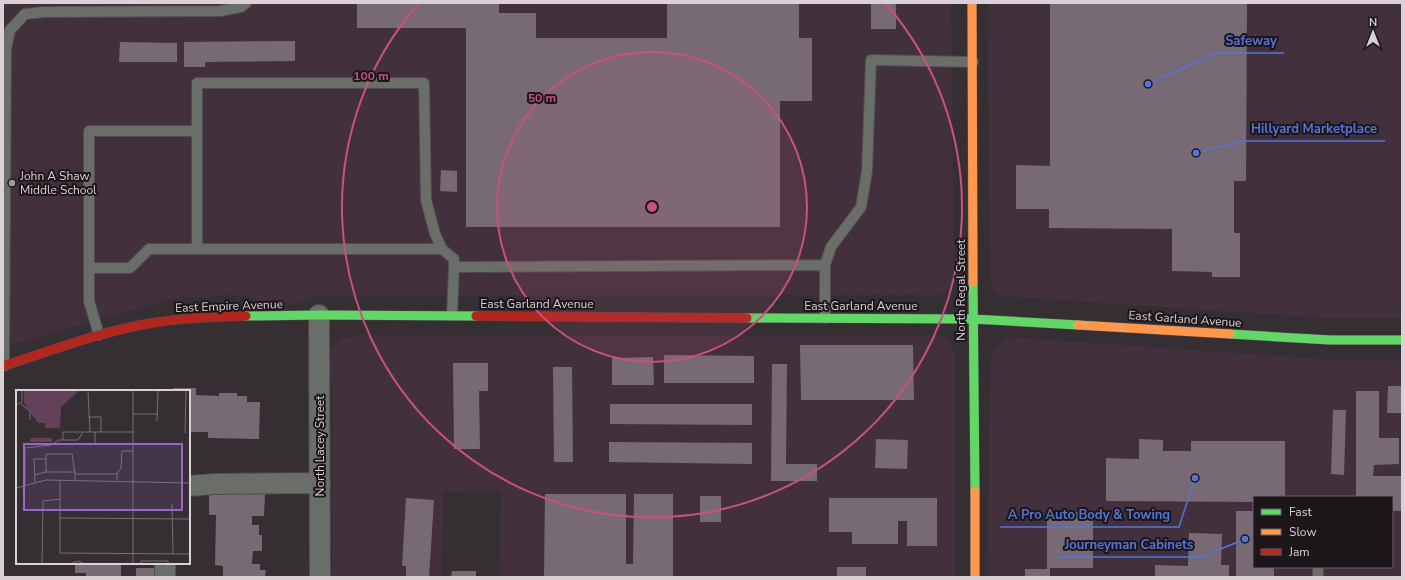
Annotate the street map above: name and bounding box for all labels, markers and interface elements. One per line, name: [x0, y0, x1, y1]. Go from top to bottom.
north arrow: [1353, 12, 1393, 52]
text: N: [1369, 15, 1377, 30]
callout: Safeway: [1217, 28, 1284, 53]
text: Safeway: [1225, 32, 1277, 50]
text: 100 m: [353, 68, 389, 84]
text: 50 m: [528, 90, 556, 106]
callout: Hillyard Marketplace: [1243, 116, 1385, 141]
text: Hillyard Marketplace: [1251, 120, 1377, 138]
place label: John A Shaw Middle School: [19, 168, 97, 198]
marker: John A Shaw Middle School: [7, 178, 17, 188]
centre of rings: [645, 200, 659, 214]
street label: North Regal Street: [953, 239, 969, 341]
street label: East Empire Avenue: [175, 296, 283, 316]
street label: East Garland Avenue: [480, 296, 594, 312]
street label: East Garland Avenue: [804, 298, 918, 314]
street label: East Garland Avenue: [1128, 307, 1242, 331]
inset map: [16, 390, 190, 564]
street label: North Lacey Street: [312, 395, 328, 496]
legend: [1253, 496, 1393, 568]
callout: A Pro Auto Body & Towing: [1000, 502, 1179, 527]
text: Fast: [1289, 504, 1312, 520]
text: A Pro Auto Body & Towing: [1008, 506, 1170, 524]
text: Slow: [1289, 524, 1317, 540]
callout: Journeyman Cabinets: [1057, 532, 1201, 557]
text: Journeyman Cabinets: [1064, 536, 1193, 554]
text: Jam: [1288, 544, 1310, 560]

